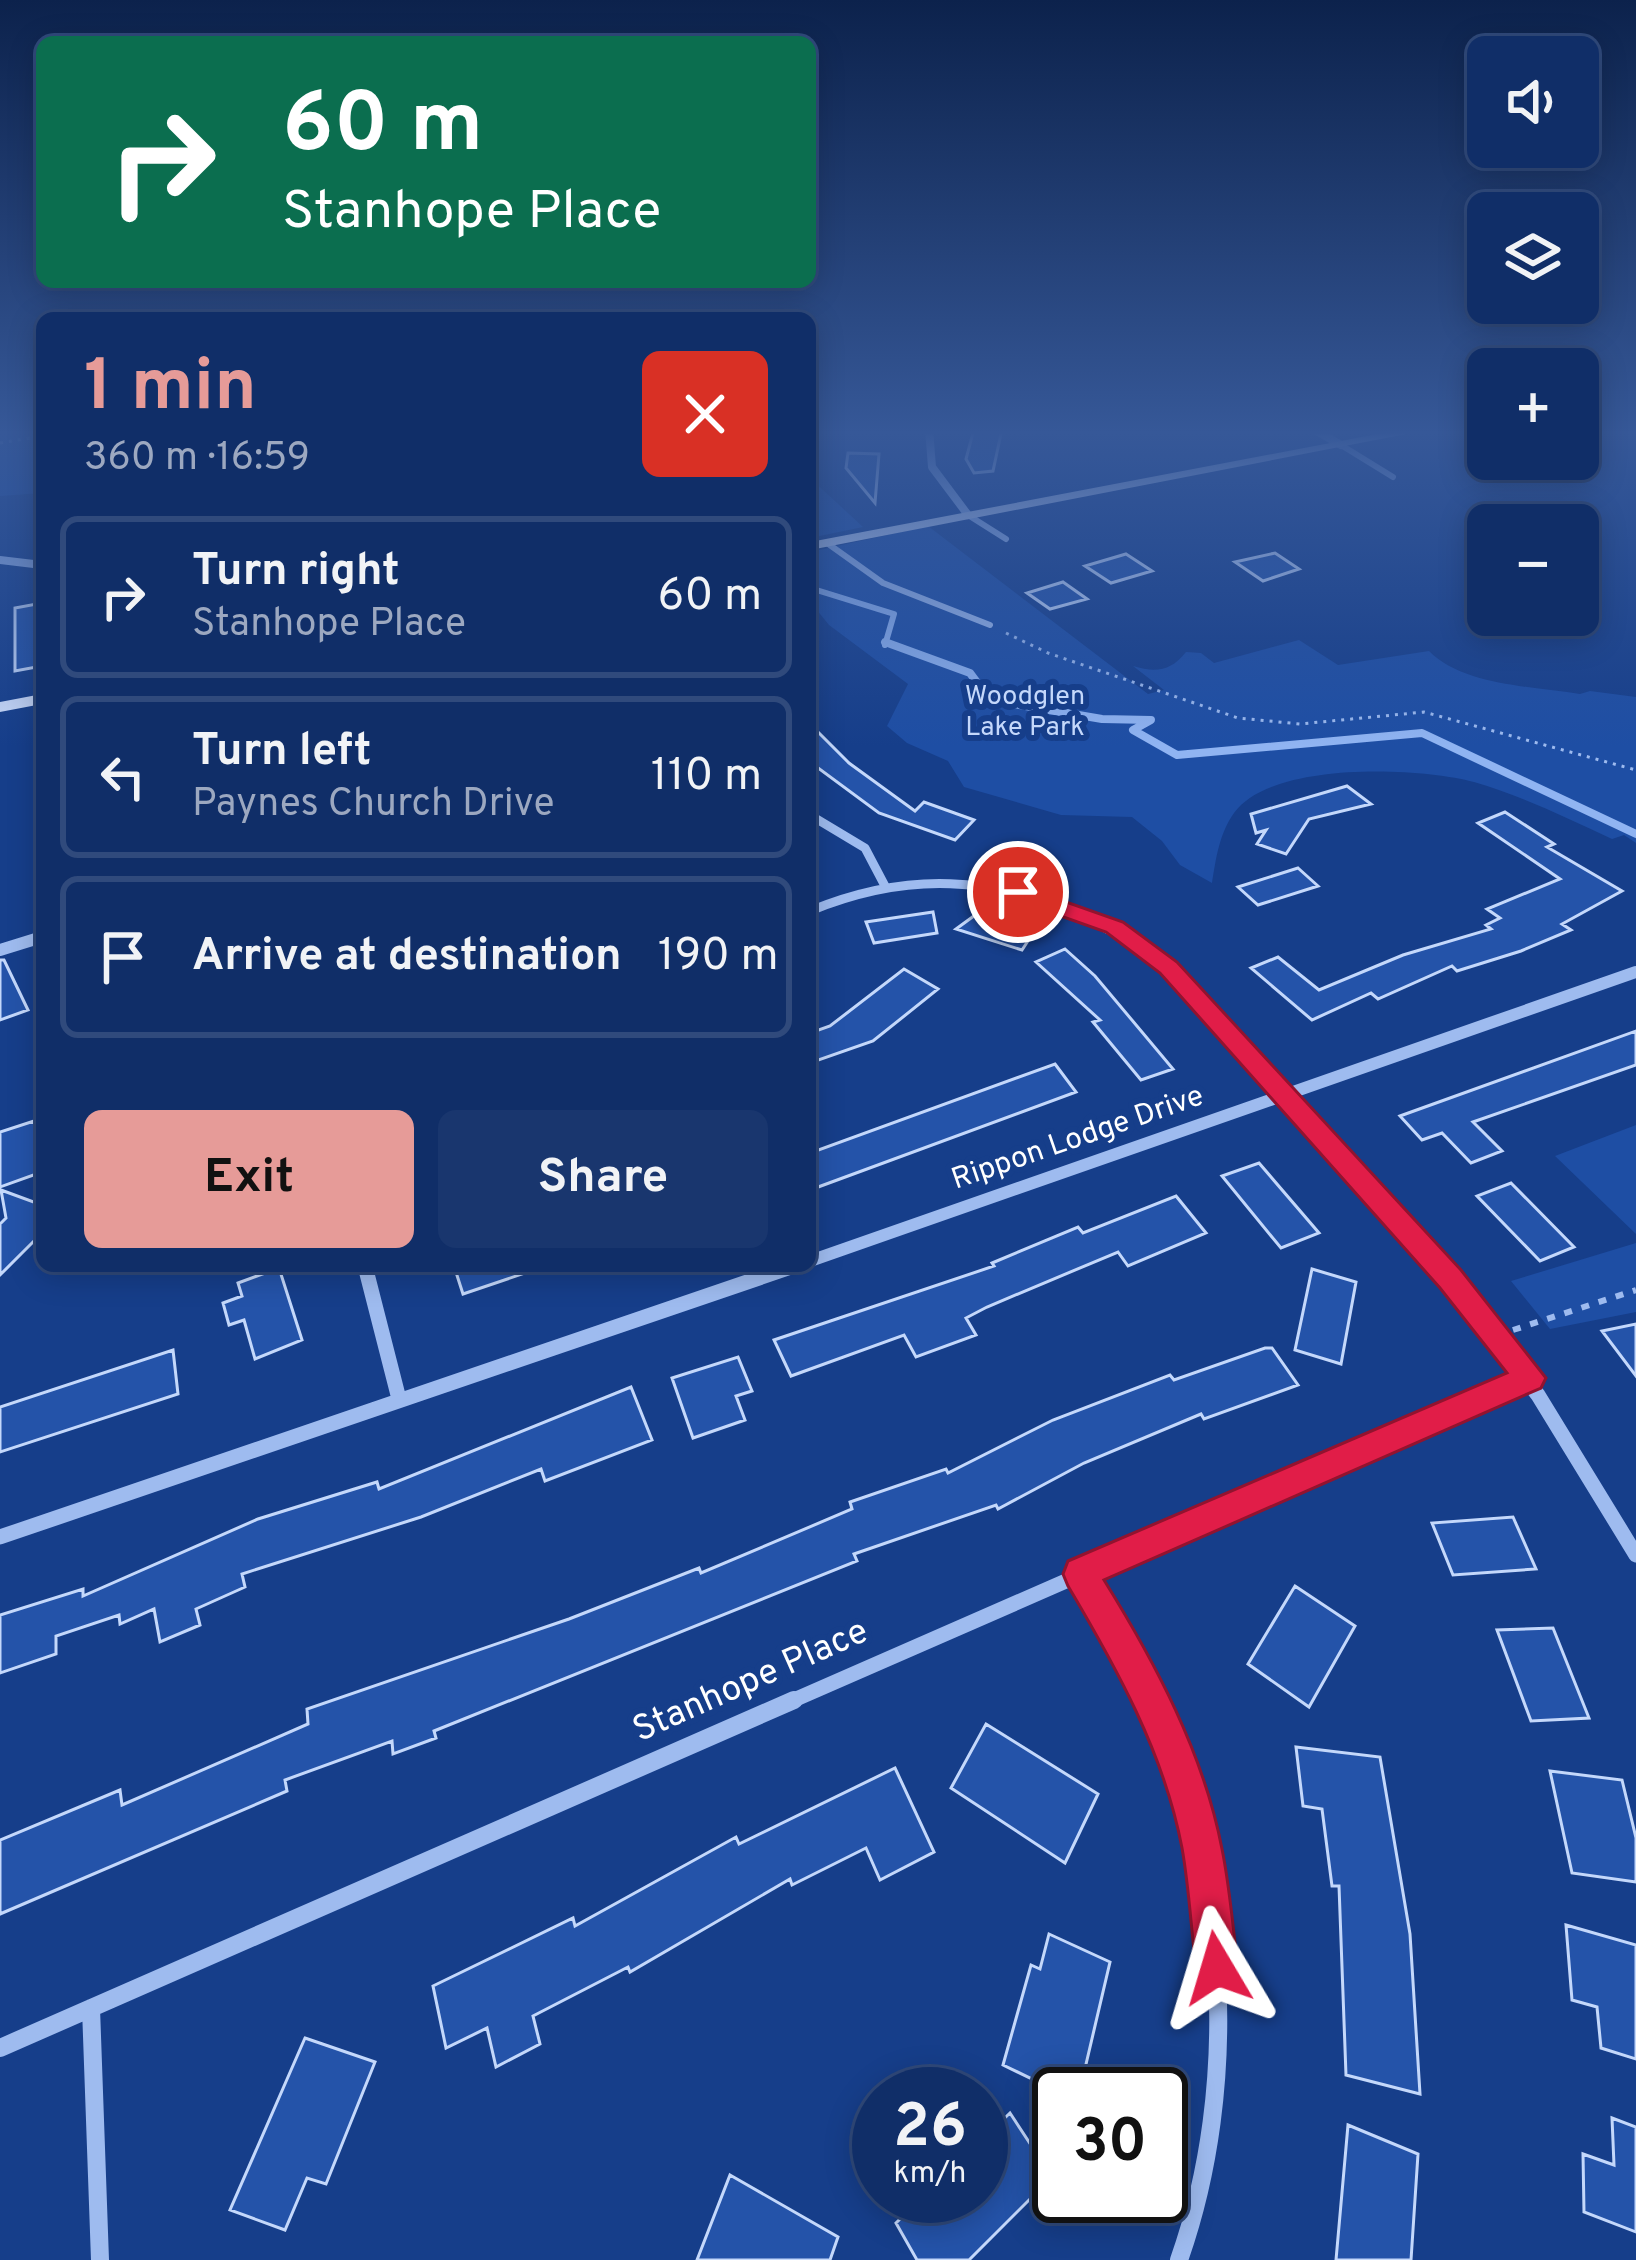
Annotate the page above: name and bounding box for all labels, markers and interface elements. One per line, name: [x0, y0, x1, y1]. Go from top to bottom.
map controls: [1467, 36, 1599, 636]
button: sound: [1467, 36, 1599, 168]
text: 60 m: [282, 75, 483, 181]
icon: right: [84, 84, 240, 240]
text: Stanhope Place: [282, 179, 661, 248]
button: layers: [1467, 192, 1599, 324]
text: 1 min: [84, 344, 257, 436]
button: +: [1467, 348, 1599, 480]
button: close: [642, 351, 768, 477]
text: 360 m · 16:59: [84, 435, 310, 484]
button: −: [1467, 504, 1599, 636]
text: Turn right: [192, 544, 400, 601]
icon: right: [90, 564, 156, 630]
text: 60 m: [658, 569, 762, 626]
text: Stanhope Place: [192, 601, 466, 650]
park label: Woodglen Lake Park: [965, 680, 1085, 745]
text: Turn left: [192, 724, 371, 781]
icon: left: [90, 744, 156, 810]
text: 110 m: [651, 749, 762, 806]
text: Paynes Church Drive: [192, 781, 554, 830]
pin: [967, 841, 1069, 943]
icon: arrive: [985, 859, 1051, 925]
icon: arrive: [90, 924, 156, 990]
text: Arrive at destination: [192, 929, 622, 986]
text: 190 m: [658, 929, 779, 986]
street label: Rippon Lodge Drive: [947, 1079, 1209, 1199]
button: Exit: [84, 1110, 414, 1248]
button: Share: [438, 1110, 768, 1248]
street label: Stanhope Place: [626, 1610, 876, 1754]
position arrow: [1154, 1905, 1280, 2031]
speed limit sign: 30: [1032, 2067, 1188, 2223]
text: 26: [893, 2092, 967, 2168]
text: km/h: [894, 2156, 966, 2193]

